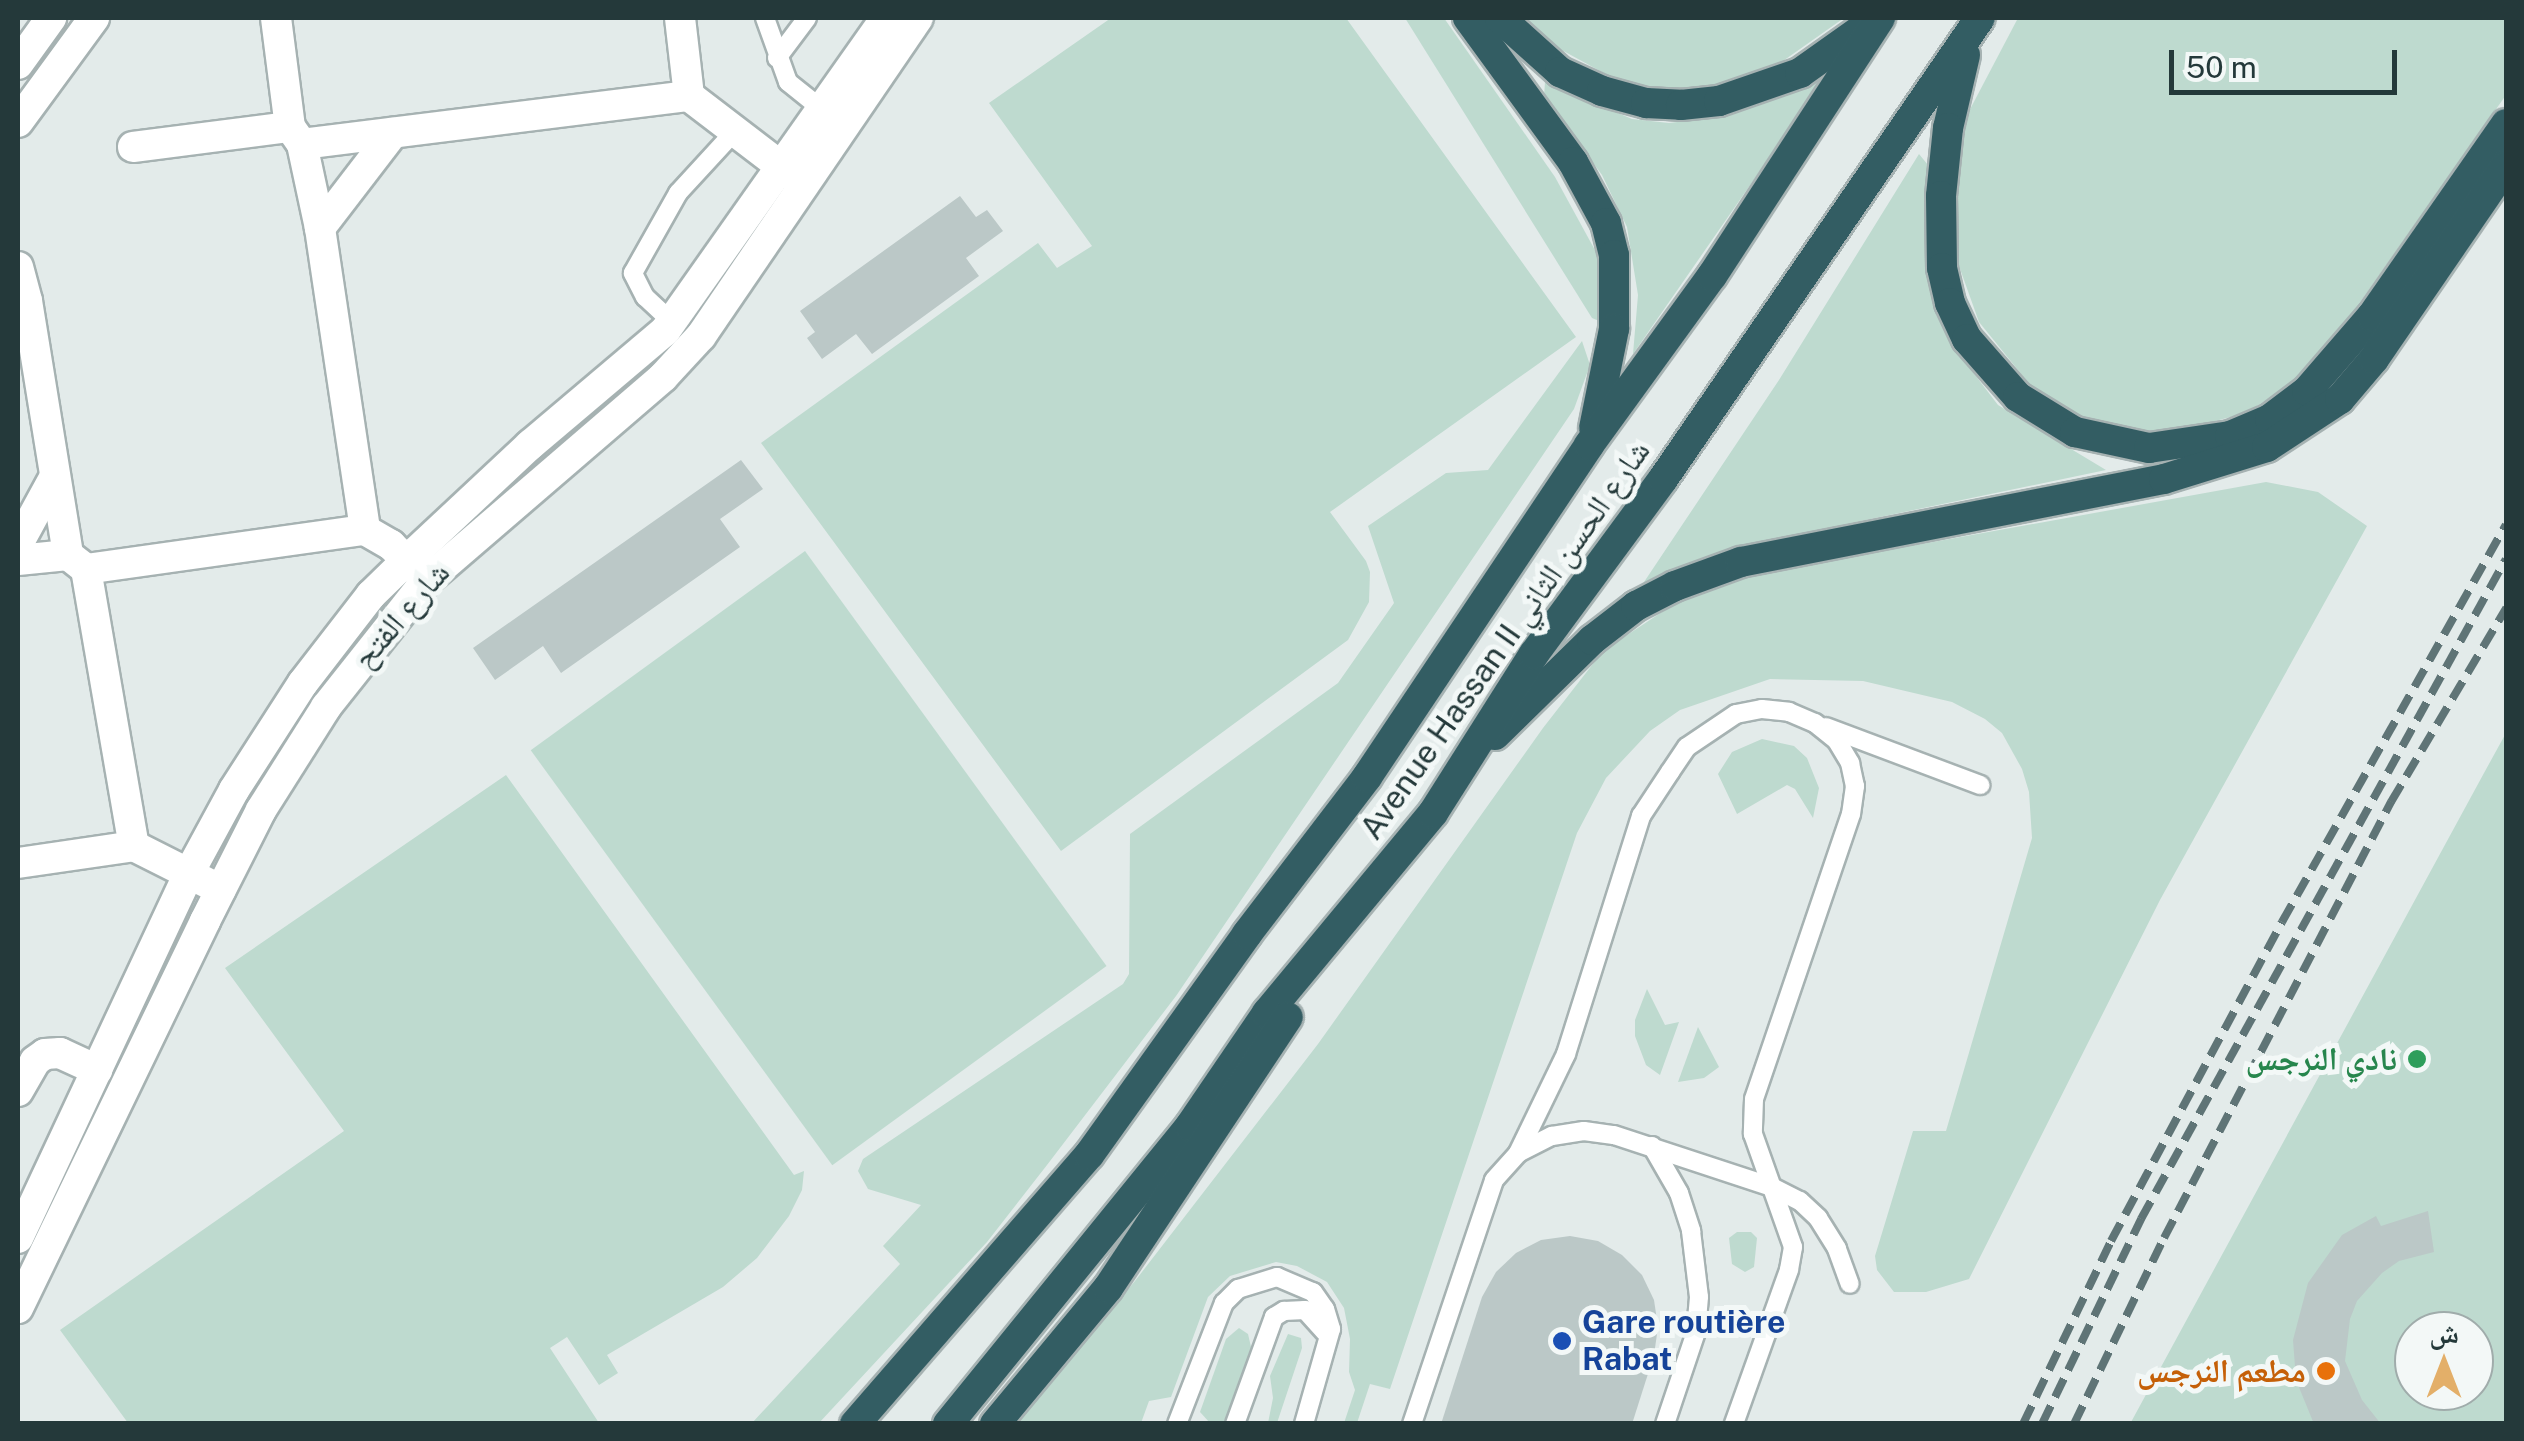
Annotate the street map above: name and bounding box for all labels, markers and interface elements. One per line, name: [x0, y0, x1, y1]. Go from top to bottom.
scale bar: [2174, 30, 2402, 92]
text: 50 m: [2186, 49, 2257, 85]
street label: Avenue Hassan II شارع الحسن الثاني: [1352, 433, 1658, 847]
street label: شارع الفتح: [344, 554, 458, 676]
place label: نادي النرجس: [2245, 1040, 2397, 1078]
marker: نادي النرجس: [2406, 1048, 2428, 1070]
place label: Gare routière Rabat: [1582, 1304, 1786, 1379]
north arrow: [2394, 1311, 2494, 1411]
text: ش: [2429, 1316, 2459, 1349]
marker: Gare routière Rabat: [1551, 1330, 1573, 1352]
place label: مطعم النرجس: [2137, 1352, 2306, 1390]
marker: مطعم النرجس: [2315, 1360, 2337, 1382]

